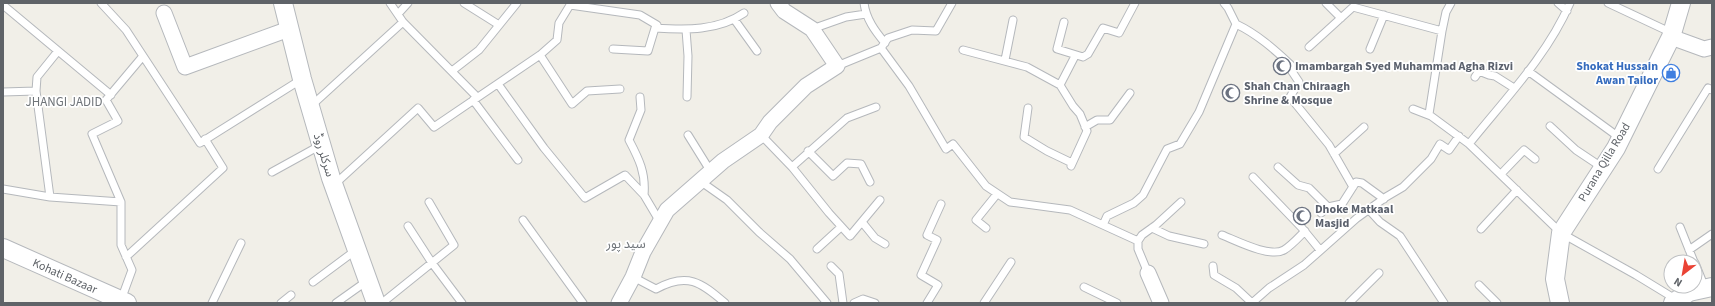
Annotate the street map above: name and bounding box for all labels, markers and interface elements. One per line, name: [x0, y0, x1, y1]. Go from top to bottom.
mosque icon: Imambargah Syed Muhammad Agha Rizvi: [1272, 56, 1292, 76]
place label: Imambargah Syed Muhammad Agha Rizvi: [1295, 58, 1513, 75]
place label: Shokat Hussain Awan Tailor: [1576, 58, 1658, 89]
shop icon: Shokat Hussain Awan Tailor: [1661, 63, 1681, 83]
place label: Shah Chan Chiraagh Shrine & Mosque: [1244, 78, 1350, 109]
mosque icon: Shah Chan Chiraagh Shrine & Mosque: [1221, 83, 1241, 103]
district label: JHANGI JADID: [26, 93, 102, 111]
street label: Purana Qilla Road: [1574, 120, 1635, 205]
street label: سرکلر روڈ: [309, 131, 338, 179]
place label: Dhoke Matkaal Masjid: [1315, 201, 1394, 232]
mosque icon: Dhoke Matkaal Masjid: [1292, 206, 1312, 226]
district label: سید پور: [605, 235, 646, 253]
north arrow: [1663, 254, 1703, 294]
street label: Kohati Bazaar: [30, 255, 101, 299]
text: N: [1671, 274, 1685, 290]

